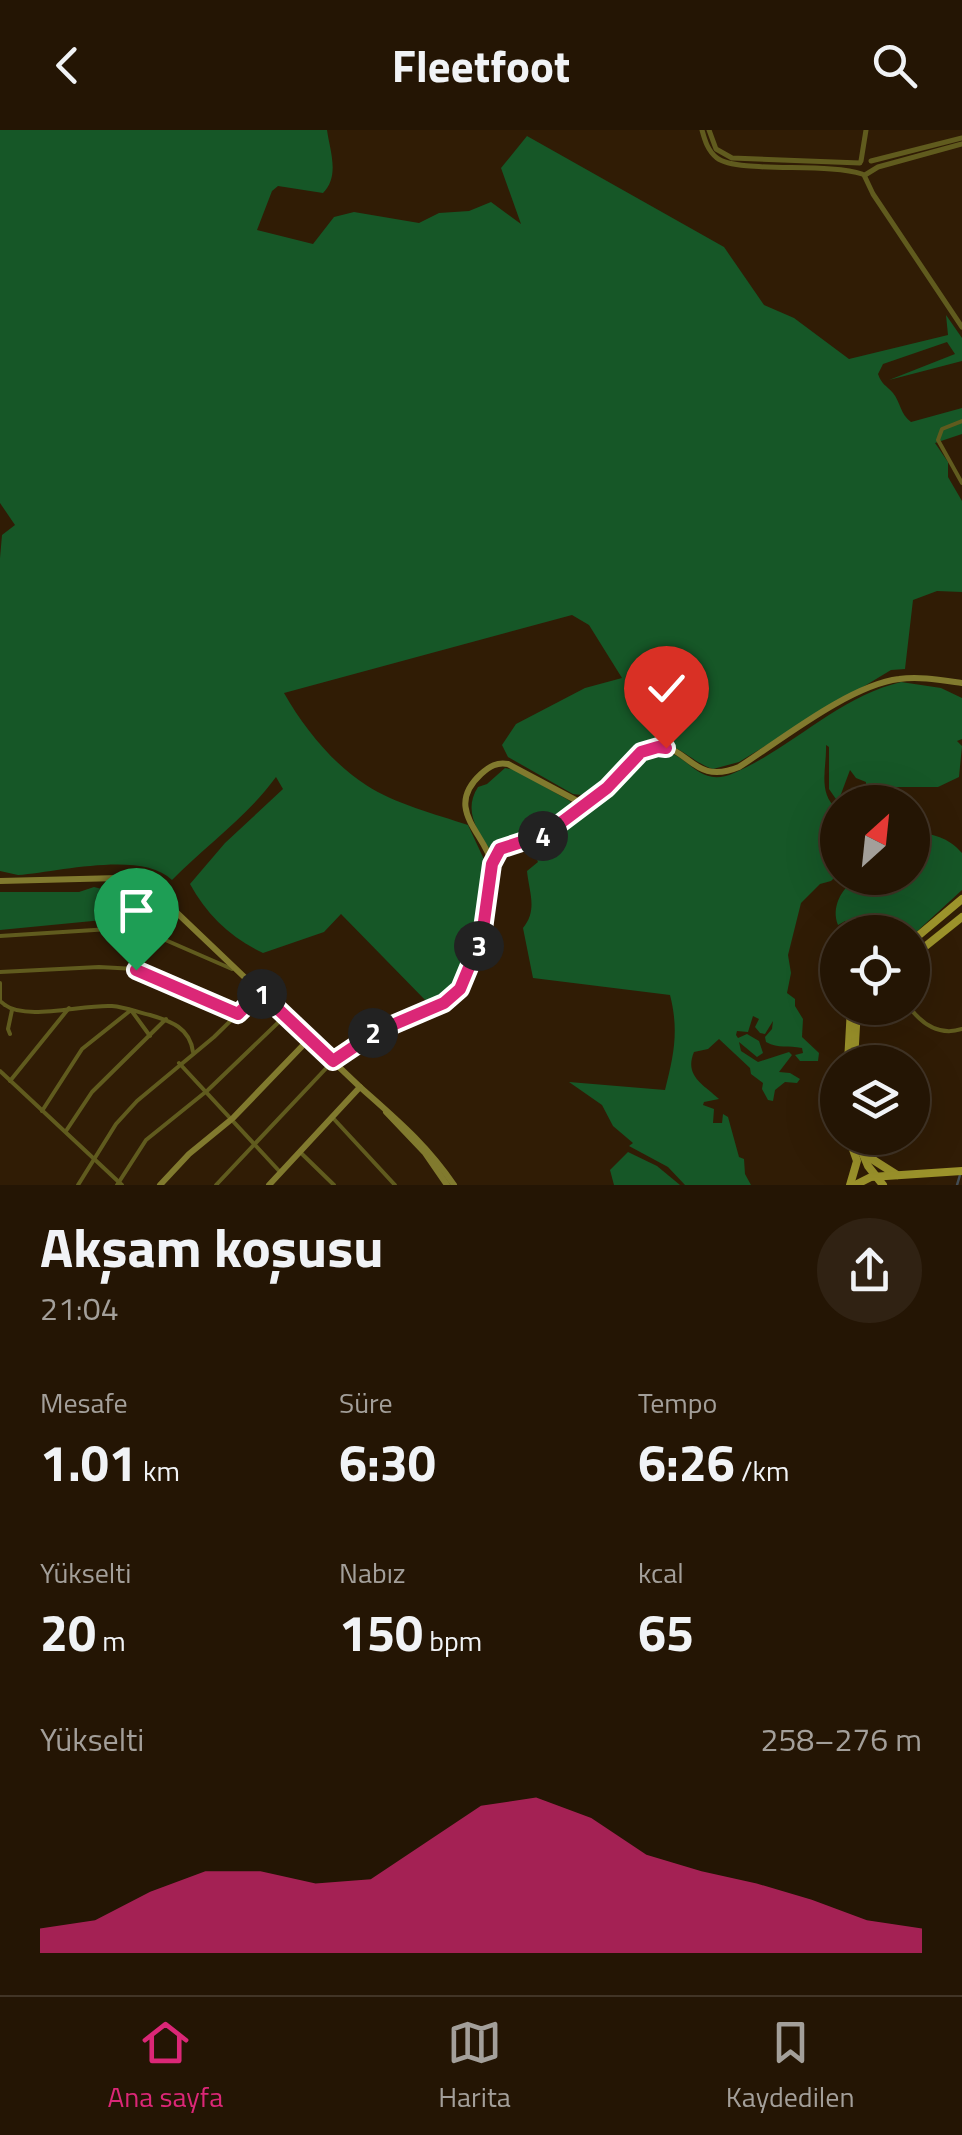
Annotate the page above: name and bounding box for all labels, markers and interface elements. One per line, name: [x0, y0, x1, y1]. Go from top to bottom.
text: Fleetfoot: [392, 31, 570, 99]
icon: back: [40, 38, 95, 93]
icon: search: [867, 38, 922, 93]
pin: [624, 646, 709, 749]
icon: check: [639, 661, 694, 716]
north arrow: [820, 785, 930, 895]
map controls: [820, 785, 930, 1155]
pin: 4: [518, 811, 568, 861]
text: 4: [535, 814, 551, 857]
pin: [94, 868, 179, 971]
icon: arrive: [109, 883, 164, 938]
button: locate: [820, 915, 930, 1025]
pin: 3: [454, 921, 504, 971]
text: 3: [471, 924, 487, 967]
pin: 1: [237, 969, 287, 1019]
text: 1: [254, 972, 270, 1015]
pin: 2: [348, 1008, 398, 1058]
text: 2: [365, 1011, 381, 1054]
button: layers: [820, 1045, 930, 1155]
text: Akşam koşusu: [40, 1205, 384, 1288]
button: share: [817, 1218, 922, 1323]
text: 21:04: [40, 1284, 119, 1332]
text: Mesafe: [40, 1381, 128, 1424]
text: Süre: [339, 1381, 393, 1424]
text: Tempo: [638, 1381, 717, 1424]
text: 1.01: [40, 1424, 137, 1500]
text: 6:30: [339, 1424, 436, 1500]
text: 6:26: [638, 1424, 735, 1500]
text: km: [137, 1449, 180, 1492]
text: /km: [735, 1449, 789, 1492]
text: Yükselti: [40, 1551, 131, 1594]
text: Nabız: [339, 1551, 406, 1594]
text: kcal: [638, 1551, 684, 1594]
text: 20: [40, 1594, 96, 1670]
text: 150: [339, 1594, 423, 1670]
text: 65: [638, 1594, 694, 1670]
text: m: [96, 1619, 126, 1662]
text: bpm: [423, 1619, 482, 1662]
text: Yükselti: [40, 1715, 144, 1763]
text: 258–276 m: [760, 1715, 922, 1763]
tab: Ana sayfa: [108, 2015, 223, 2118]
tab: Harita: [438, 2015, 511, 2118]
tab: Kaydedilen: [726, 2015, 854, 2118]

